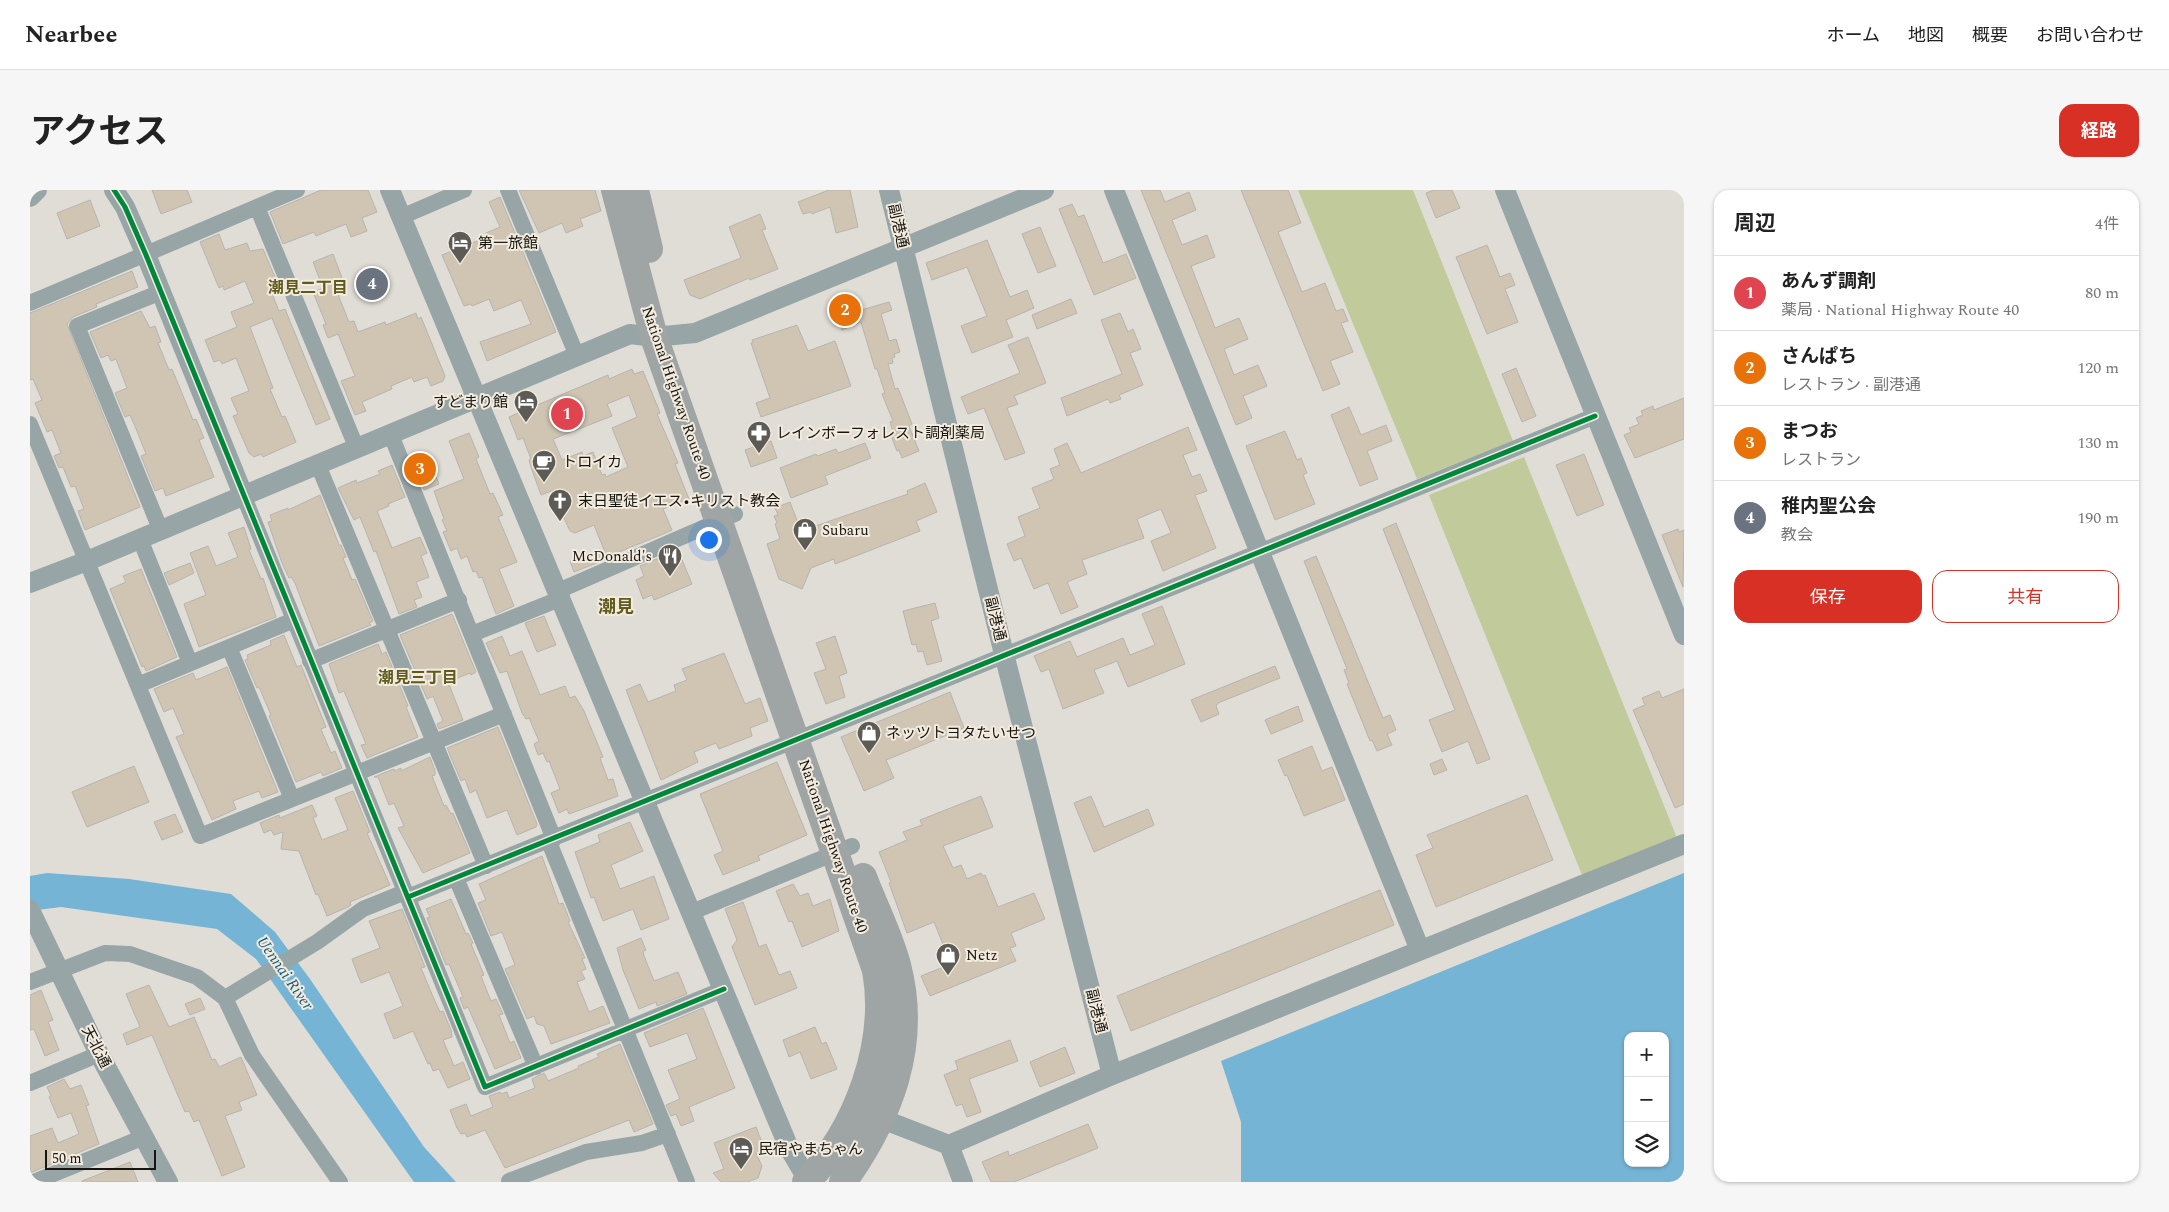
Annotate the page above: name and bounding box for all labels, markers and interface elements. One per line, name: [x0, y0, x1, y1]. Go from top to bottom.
text: Nearbee: [25, 17, 117, 53]
text: ホーム: [1827, 22, 1880, 49]
text: 地図: [1908, 22, 1944, 49]
text: 概要: [1972, 22, 2008, 49]
text: お問い合わせ: [2036, 22, 2144, 49]
button: 経路: [2059, 104, 2139, 157]
text: アクセス: [30, 106, 168, 159]
street label: 副港通: [882, 201, 914, 251]
text: 周辺: [1734, 208, 1776, 240]
text: 4件: [2095, 212, 2119, 236]
hotel icon: 第一旅館: [447, 230, 473, 264]
place label: 第一旅館: [478, 232, 538, 255]
pin: 4: [356, 265, 388, 303]
text: あんず調剤: [1781, 267, 1876, 296]
district label: 潮見二丁目: [268, 276, 348, 300]
text: 1: [1746, 281, 1754, 305]
text: 80 m: [2085, 281, 2119, 305]
pin: 2: [829, 291, 861, 329]
text: 薬局 · National Highway Route 40: [1781, 298, 2019, 322]
street label: National Highway Route 40: [635, 303, 717, 483]
text: さんぱち: [1781, 342, 1857, 371]
text: 2: [1746, 356, 1754, 380]
text: 120 m: [2077, 356, 2119, 380]
text: レストラン · 副港通: [1781, 373, 1921, 397]
hotel icon: すどまり館: [513, 389, 539, 423]
place label: すどまり館: [433, 391, 508, 414]
pin: 1: [551, 395, 583, 433]
text: まつお: [1781, 417, 1838, 446]
pharmacy icon: レインボーフォレスト調剤薬局: [746, 420, 772, 454]
place label: レインボーフォレスト調剤薬局: [776, 422, 985, 445]
text: 3: [1746, 431, 1754, 455]
text: 130 m: [2077, 431, 2119, 455]
text: レストラン: [1781, 448, 1861, 472]
cafe icon: トロイカ: [531, 449, 557, 483]
pin: 3: [404, 450, 436, 488]
place label: トロイカ: [562, 451, 622, 474]
church icon: 末日聖徒イエス•キリスト教会: [547, 488, 573, 522]
place label: 末日聖徒イエス•キリスト教会: [578, 490, 780, 513]
text: 稚内聖公会: [1781, 492, 1876, 521]
text: 4: [1746, 506, 1754, 530]
text: 190 m: [2077, 506, 2119, 530]
shop icon: Subaru: [792, 517, 818, 551]
place label: Subaru: [822, 519, 869, 542]
text: 教会: [1781, 523, 1813, 547]
your location: [696, 527, 722, 553]
restaurant icon: McDonald's: [657, 543, 683, 577]
place label: McDonald's: [572, 545, 652, 568]
button: 保存: [1734, 570, 1922, 623]
button: 共有: [1932, 570, 2119, 623]
district label: 潮見: [598, 594, 634, 621]
street label: 副港通: [978, 594, 1012, 644]
district label: 潮見三丁目: [378, 666, 458, 690]
shop icon: ネッツトヨタたいせつ: [856, 720, 882, 754]
place label: ネッツトヨタたいせつ: [886, 722, 1036, 745]
street label: National Highway Route 40: [792, 756, 874, 936]
water label: Uennai River: [250, 931, 320, 1016]
shop icon: Netz: [935, 942, 961, 976]
place label: Netz: [966, 944, 998, 967]
street label: 副港通: [1079, 986, 1113, 1036]
street label: 天北通: [76, 1022, 116, 1072]
map controls: [1624, 1032, 1669, 1167]
button: +: [1624, 1032, 1669, 1077]
button: −: [1624, 1077, 1669, 1122]
button: layers: [1624, 1122, 1669, 1167]
hotel icon: 民宿やまちゃん: [728, 1136, 754, 1170]
place label: 民宿やまちゃん: [758, 1138, 863, 1161]
scale bar: [45, 1147, 156, 1170]
text: 50 m: [52, 1148, 82, 1169]

